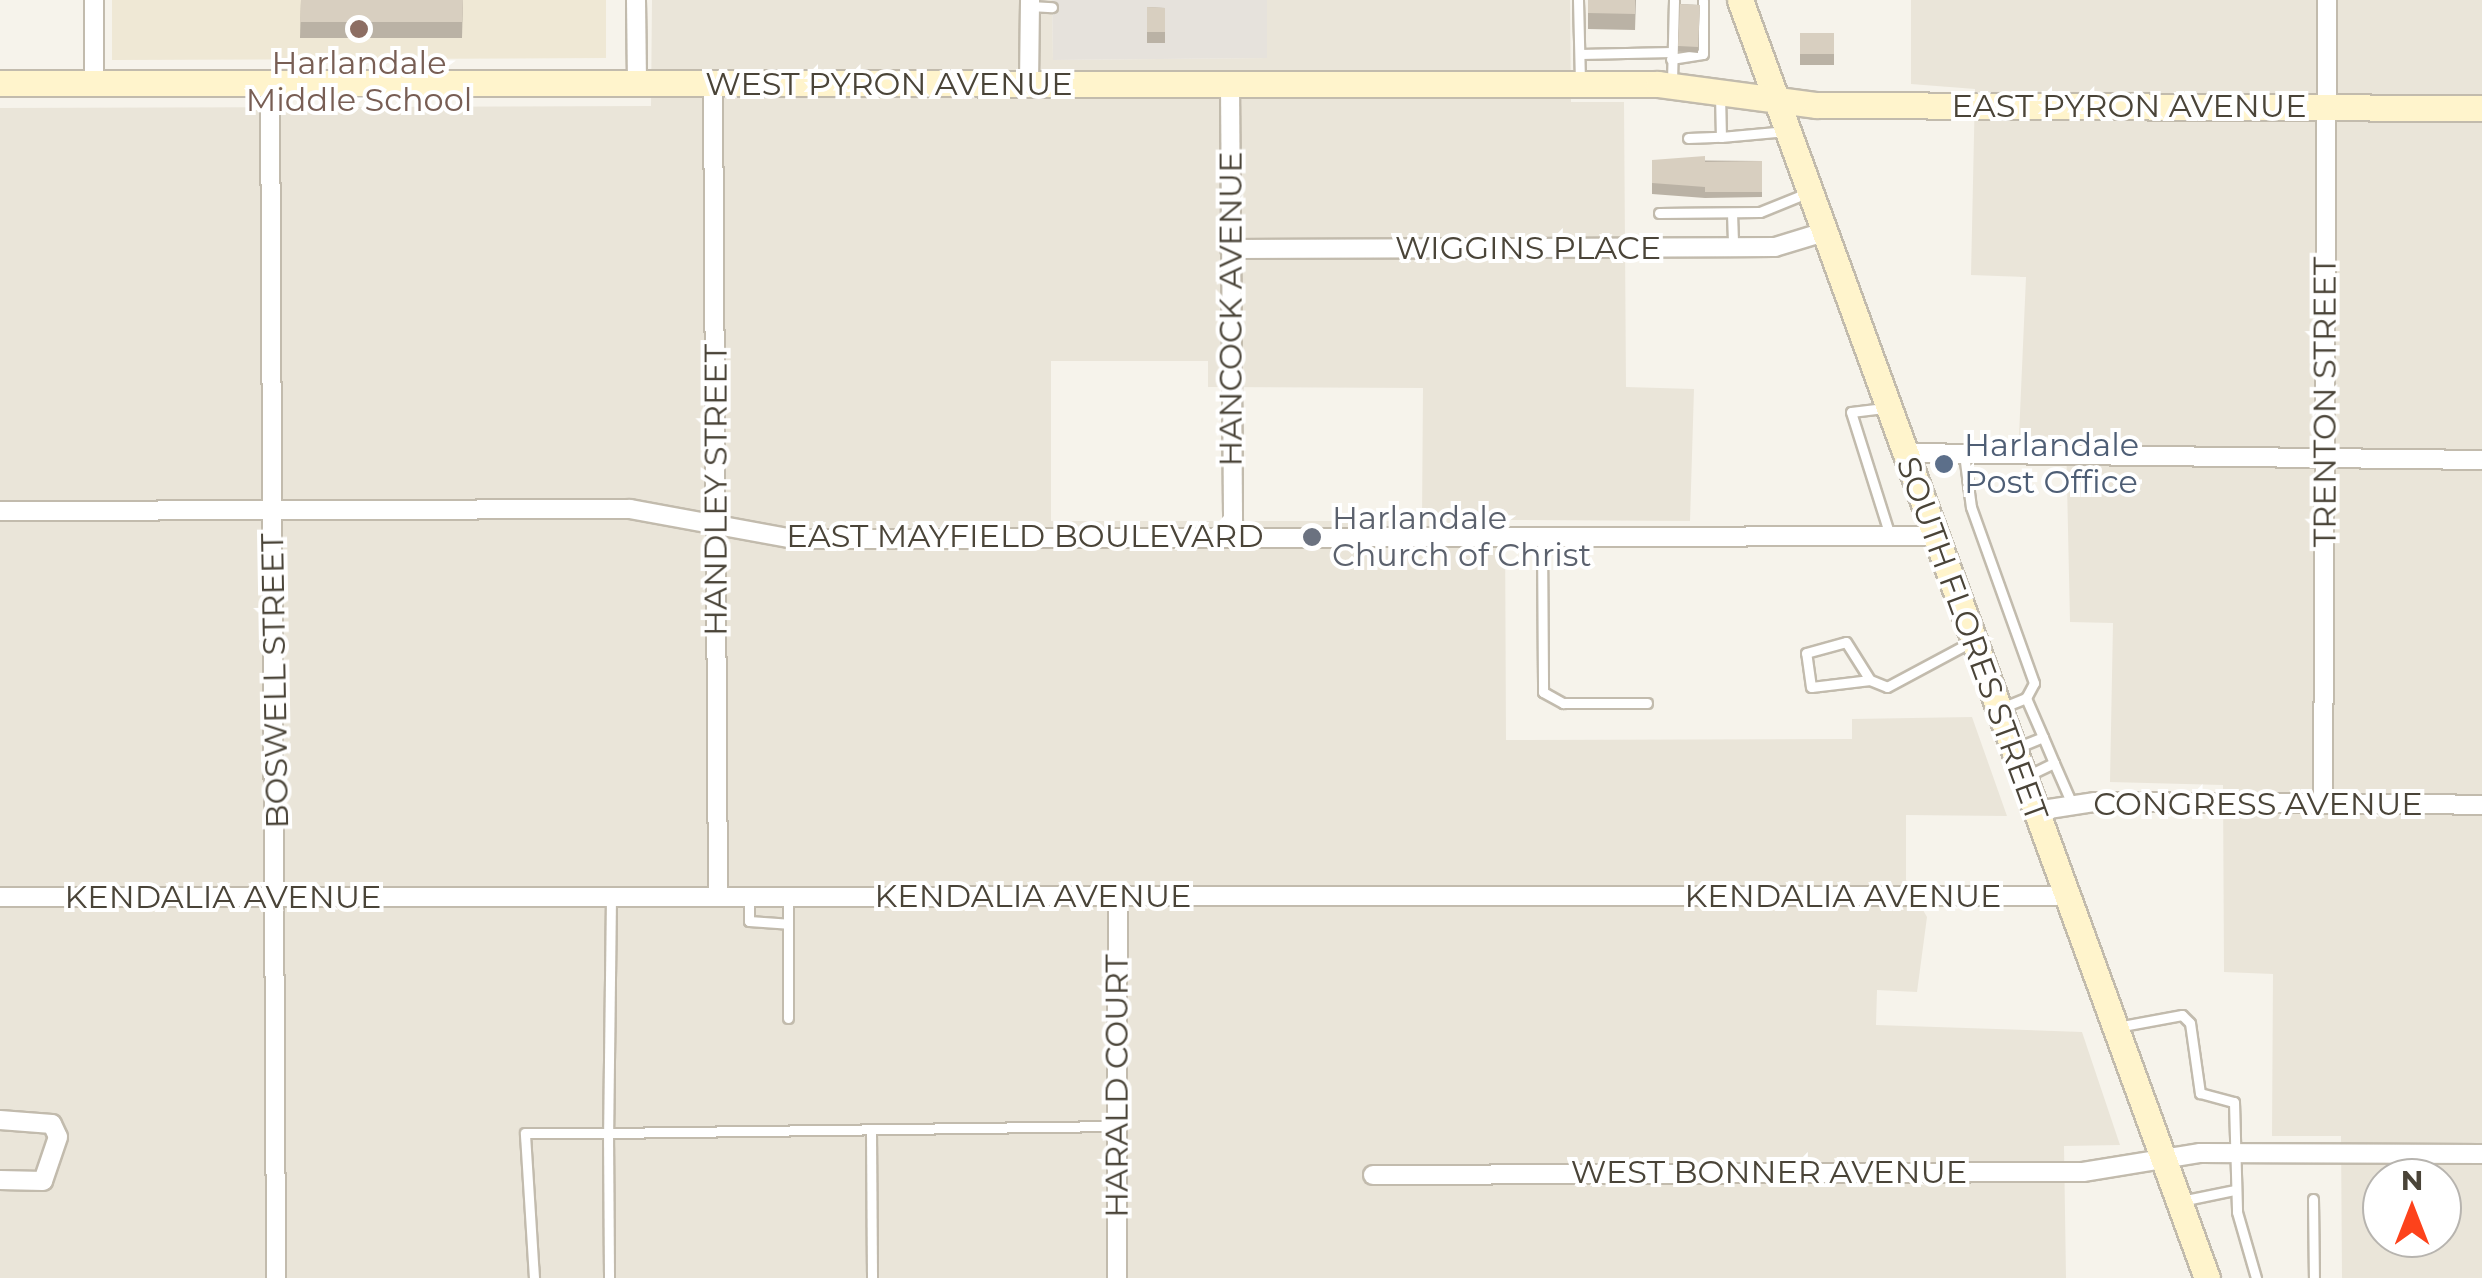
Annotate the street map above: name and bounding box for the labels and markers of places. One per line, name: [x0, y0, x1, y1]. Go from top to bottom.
marker: Harlandale Middle School: [348, 18, 370, 40]
place label: Harlandale Middle School: [246, 45, 472, 120]
place label: Harlandale Post Office: [1964, 427, 2139, 502]
marker: Harlandale Post Office: [1933, 453, 1955, 475]
place label: Harlandale Church of Christ: [1332, 500, 1591, 575]
marker: Harlandale Church of Christ: [1301, 526, 1323, 548]

